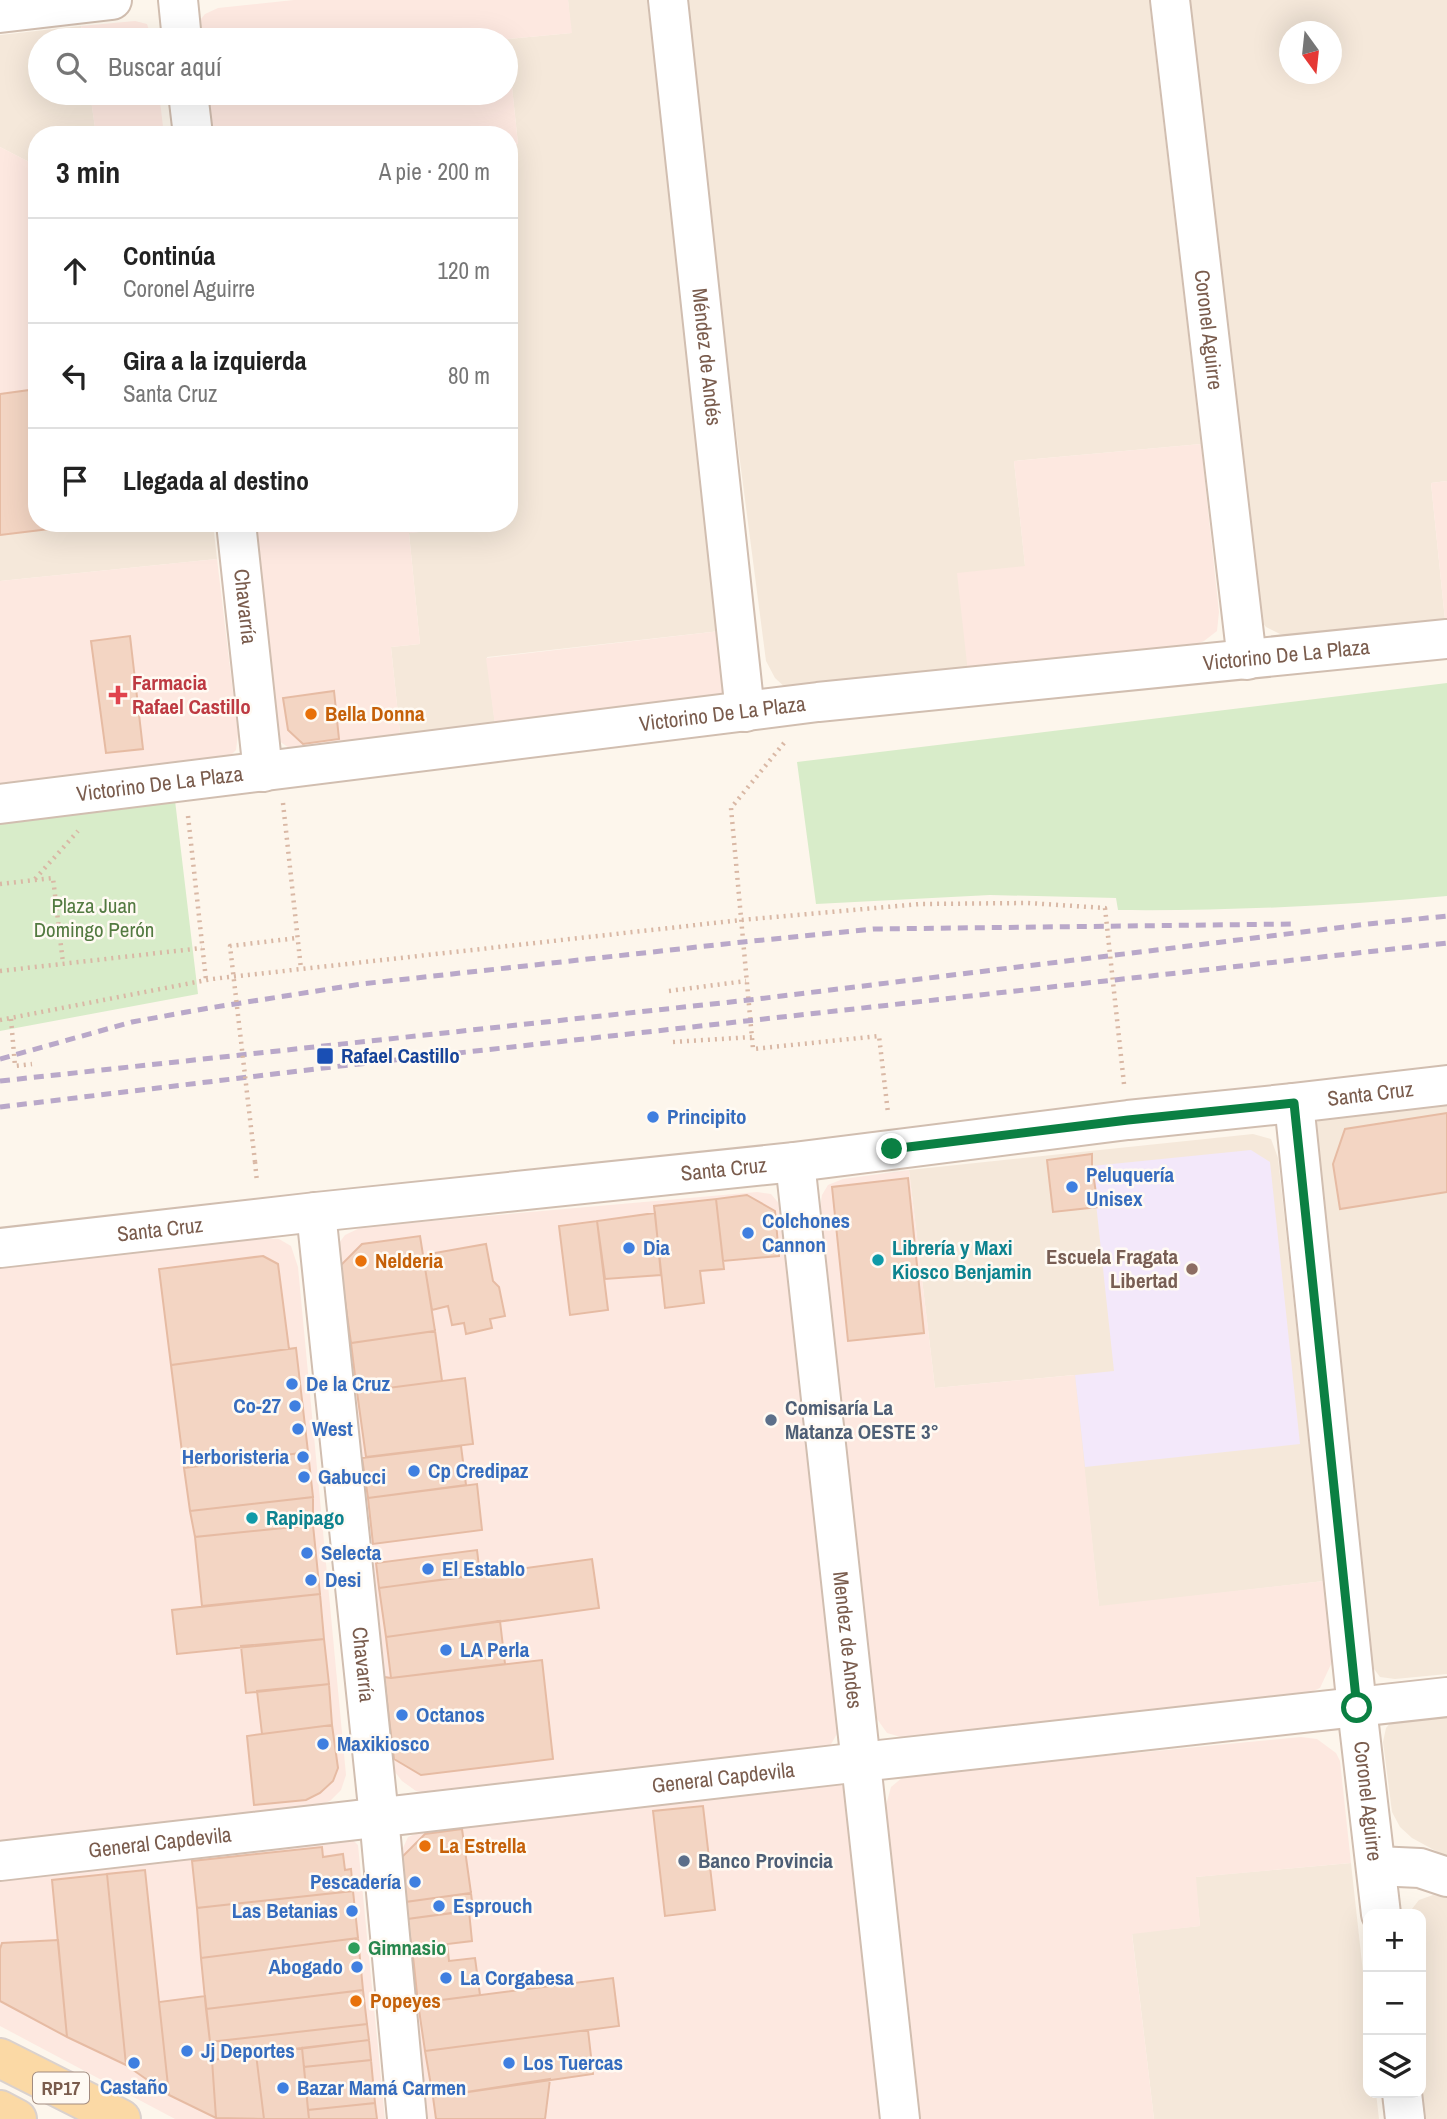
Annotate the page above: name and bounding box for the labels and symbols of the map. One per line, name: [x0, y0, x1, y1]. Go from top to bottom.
north arrow: [1279, 21, 1342, 84]
street label: Coronel Aguirre: [1188, 268, 1230, 391]
street label: Méndez de Andés: [685, 287, 729, 427]
street label: Chavarría: [227, 567, 264, 646]
street label: Victorino De La Plaza: [1202, 632, 1371, 677]
place label: Farmacia Rafael Castillo: [132, 668, 251, 721]
marker: Farmacia Rafael Castillo: [110, 687, 126, 703]
street label: Victorino De La Plaza: [638, 689, 808, 738]
place label: Bella Donna: [325, 699, 425, 728]
marker: Bella Donna: [303, 706, 319, 722]
street label: Victorino De La Plaza: [75, 759, 245, 808]
park label: Plaza Juan Domingo Perón: [34, 891, 154, 944]
place label: Rafael Castillo: [341, 1041, 460, 1070]
marker: Rafael Castillo: [315, 1046, 335, 1066]
street label: Santa Cruz: [1326, 1074, 1415, 1113]
place label: Principito: [667, 1102, 746, 1131]
marker: Principito: [645, 1109, 661, 1125]
route end: [876, 1133, 907, 1164]
street label: Santa Cruz: [679, 1150, 768, 1188]
place label: Peluquería Unisex: [1086, 1160, 1174, 1213]
marker: Peluquería Unisex: [1064, 1179, 1080, 1195]
place label: Colchones Cannon: [762, 1206, 850, 1259]
street label: Santa Cruz: [115, 1210, 205, 1249]
marker: Colchones Cannon: [740, 1225, 756, 1241]
place label: Dia: [643, 1233, 670, 1262]
place label: Librería y Maxi Kiosco Benjamin: [892, 1233, 1032, 1286]
marker: Dia: [621, 1240, 637, 1256]
place label: Escuela Fragata Libertad: [1046, 1242, 1178, 1295]
place label: Nelderia: [375, 1246, 443, 1275]
marker: Librería y Maxi Kiosco Benjamin: [870, 1252, 886, 1268]
marker: Nelderia: [353, 1253, 369, 1269]
marker: Escuela Fragata Libertad: [1184, 1261, 1200, 1277]
place label: De la Cruz: [306, 1369, 391, 1398]
marker: De la Cruz: [284, 1376, 300, 1392]
place label: Co-27: [233, 1391, 281, 1420]
place label: Comisaría La Matanza OESTE 3°: [785, 1393, 939, 1446]
marker: Co-27: [287, 1398, 303, 1414]
marker: Comisaría La Matanza OESTE 3°: [763, 1412, 779, 1428]
place label: West: [312, 1414, 353, 1443]
marker: West: [290, 1421, 306, 1437]
place label: Herboristeria: [182, 1442, 289, 1471]
marker: Herboristeria: [295, 1449, 311, 1465]
place label: Cp Credipaz: [428, 1456, 529, 1485]
place label: Gabucci: [318, 1462, 386, 1491]
marker: Cp Credipaz: [406, 1463, 422, 1479]
marker: Gabucci: [296, 1469, 312, 1485]
place label: Rapipago: [266, 1503, 344, 1532]
marker: Rapipago: [244, 1510, 260, 1526]
place label: Selecta: [321, 1538, 382, 1567]
marker: Selecta: [299, 1545, 315, 1561]
place label: El Establo: [442, 1554, 525, 1583]
marker: El Establo: [420, 1561, 436, 1577]
place label: Desi: [325, 1565, 361, 1594]
street label: Mendez de Andes: [826, 1570, 870, 1710]
marker: Desi: [303, 1572, 319, 1588]
street label: Chavarría: [345, 1625, 382, 1704]
place label: LA Perla: [460, 1635, 530, 1664]
marker: LA Perla: [438, 1642, 454, 1658]
route start: [1341, 1692, 1372, 1723]
place label: Octanos: [416, 1700, 485, 1729]
marker: Octanos: [394, 1707, 410, 1723]
place label: Maxikiosco: [337, 1729, 430, 1758]
marker: Maxikiosco: [315, 1736, 331, 1752]
street label: Coronel Aguirre: [1347, 1739, 1390, 1863]
street label: General Capdevila: [650, 1755, 797, 1800]
street label: General Capdevila: [87, 1819, 233, 1865]
place label: La Estrella: [439, 1831, 527, 1860]
marker: La Estrella: [417, 1838, 433, 1854]
place label: Banco Provincia: [698, 1846, 833, 1875]
marker: Banco Provincia: [676, 1853, 692, 1869]
place label: Pescadería: [310, 1867, 401, 1896]
marker: Pescadería: [407, 1874, 423, 1890]
place label: Esprouch: [453, 1891, 532, 1920]
place label: Las Betanias: [232, 1896, 338, 1925]
marker: Esprouch: [431, 1898, 447, 1914]
marker: Las Betanias: [344, 1903, 360, 1919]
place label: Gimnasio: [368, 1933, 446, 1962]
marker: Gimnasio: [346, 1940, 362, 1956]
place label: Abogado: [268, 1952, 343, 1981]
marker: Abogado: [349, 1959, 365, 1975]
place label: La Corgabesa: [460, 1963, 574, 1992]
marker: La Corgabesa: [438, 1970, 454, 1986]
place label: Popeyes: [370, 1986, 441, 2015]
marker: Popeyes: [348, 1993, 364, 2009]
place label: Jj Deportes: [201, 2036, 295, 2065]
marker: Jj Deportes: [179, 2043, 195, 2059]
place label: Los Tuercas: [523, 2048, 623, 2077]
marker: Castaño: [126, 2055, 142, 2071]
marker: Los Tuercas: [501, 2055, 517, 2071]
road number: RP17: [33, 2072, 89, 2104]
place label: Castaño: [100, 2072, 168, 2101]
place label: Bazar Mamá Carmen: [297, 2073, 466, 2102]
marker: Bazar Mamá Carmen: [275, 2080, 291, 2096]

